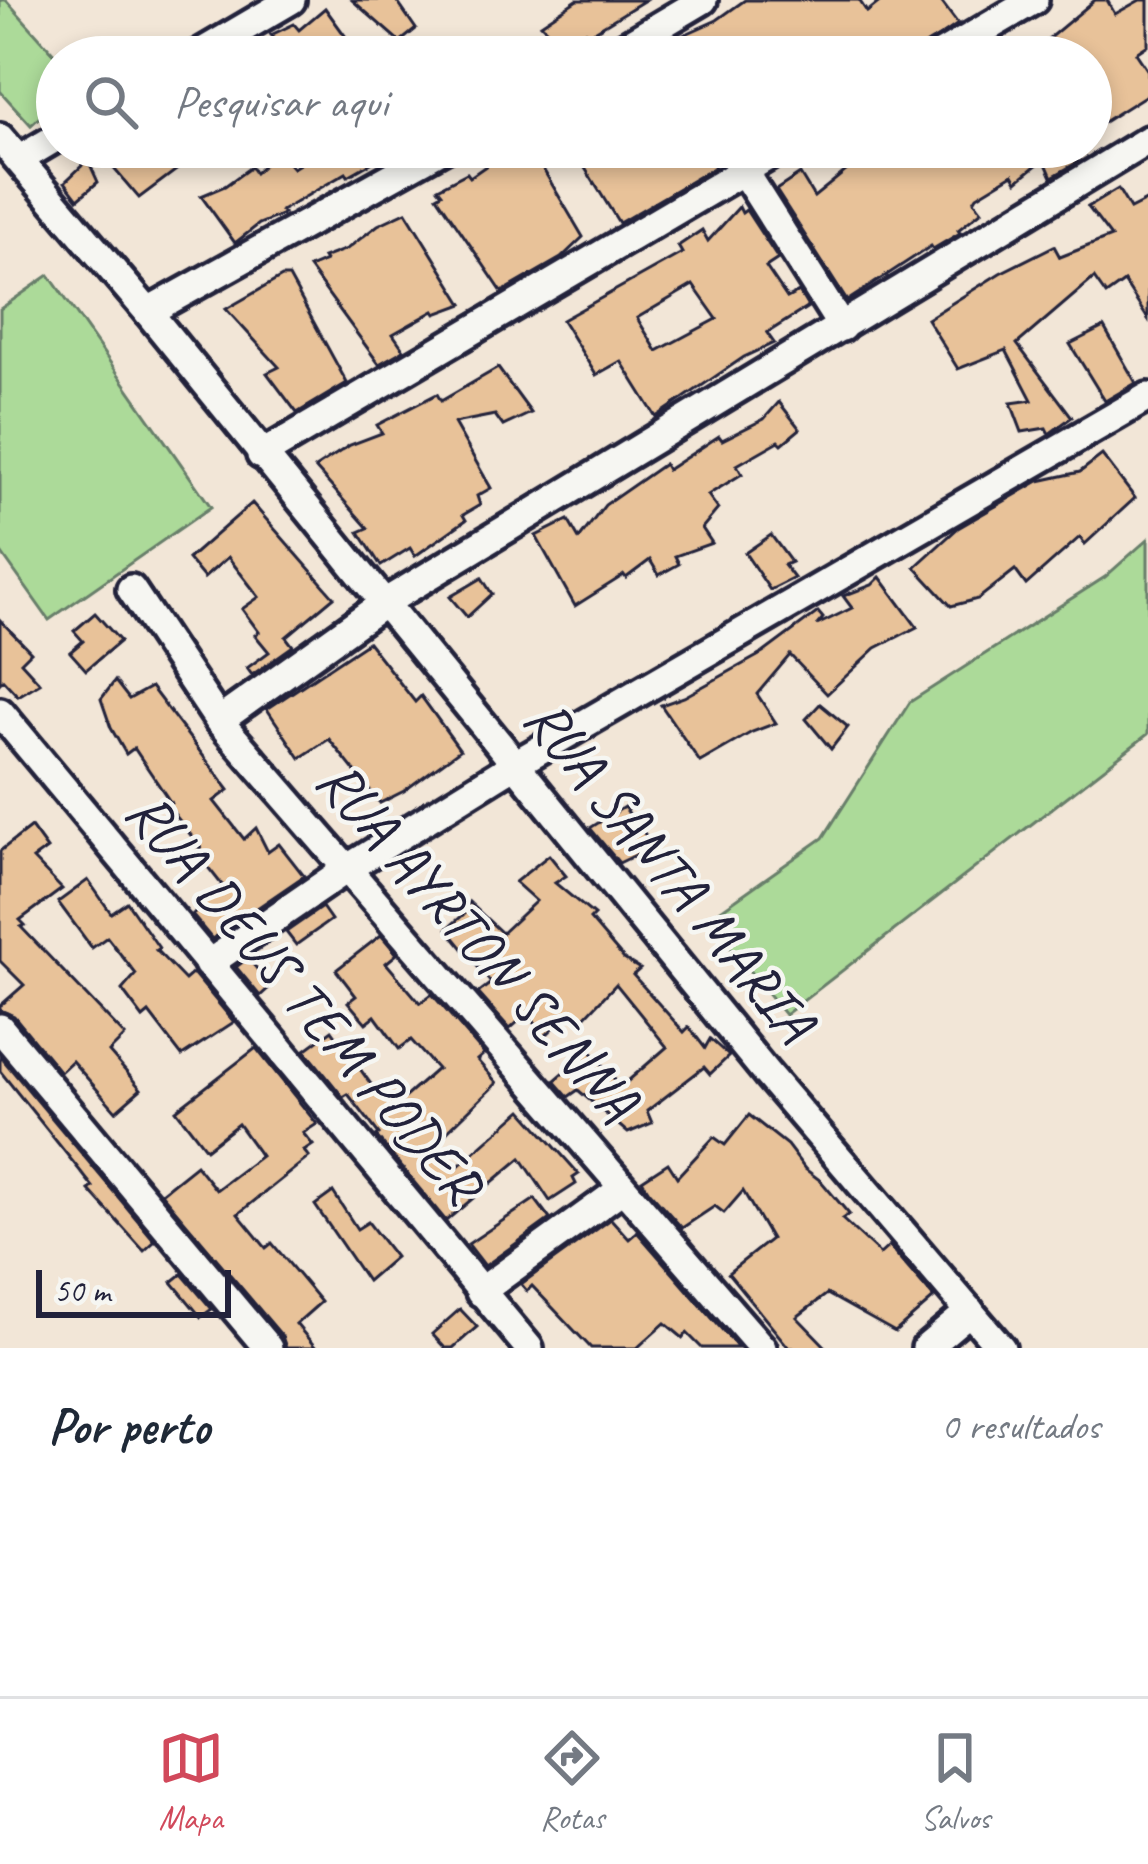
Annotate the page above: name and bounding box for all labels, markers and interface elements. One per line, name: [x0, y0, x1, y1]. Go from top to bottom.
search box: [36, 36, 1112, 168]
icon: search: [78, 69, 144, 135]
text: Pesquisar aqui: [174, 74, 388, 131]
street label: RUA SANTA MARIA: [508, 682, 834, 1059]
street label: RUA AYRTON SENNA: [301, 743, 657, 1137]
street label: RUA DEUS TEM PODER: [110, 775, 502, 1222]
scale bar: [36, 1264, 231, 1317]
text: 50 m: [54, 1270, 110, 1312]
text: Por perto: [48, 1394, 210, 1458]
text: 0 resultados: [941, 1402, 1100, 1451]
tab: Mapa: [158, 1725, 224, 1839]
tab: Rotas: [539, 1725, 605, 1839]
tab: Salvos: [921, 1725, 990, 1839]

